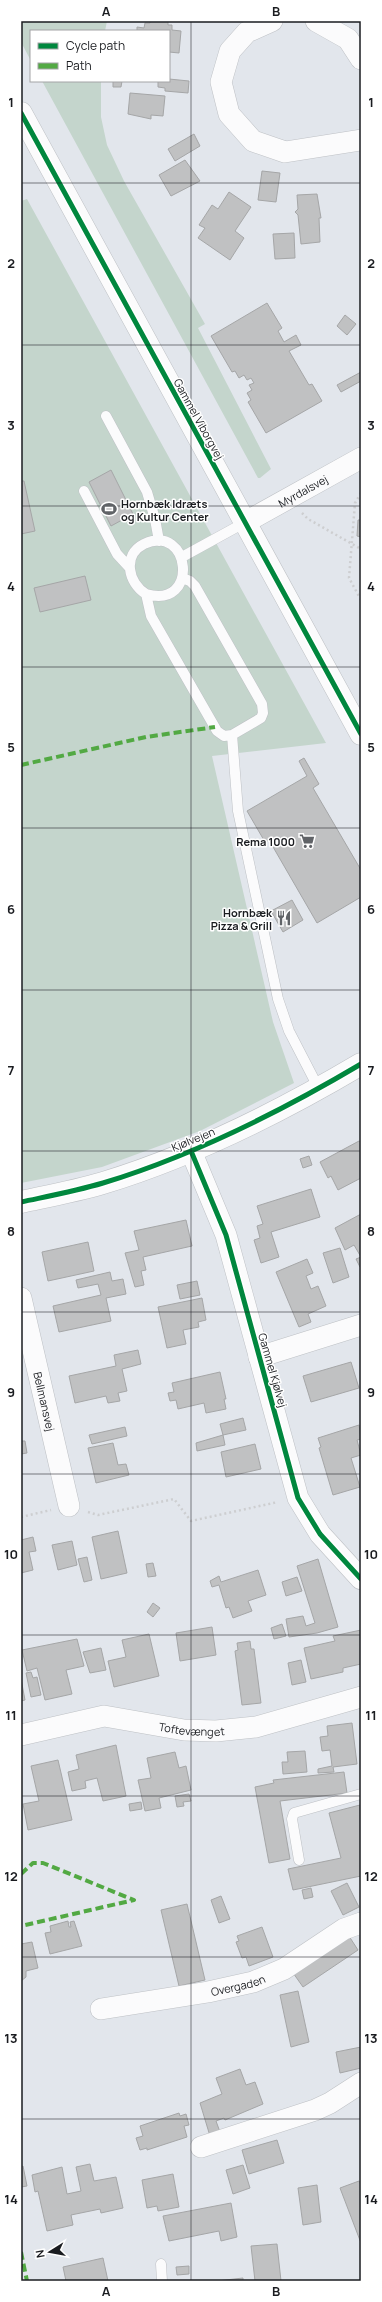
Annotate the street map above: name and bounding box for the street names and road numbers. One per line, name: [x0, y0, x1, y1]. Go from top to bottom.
street label: Gammel Viborgvej: [170, 376, 228, 462]
street label: Myrdalsvej: [275, 471, 330, 510]
street label: Kjølvejen: [169, 1123, 217, 1155]
street label: Gammel Kjølvej: [255, 1331, 291, 1409]
street label: Bellmansvej: [31, 1370, 59, 1432]
street label: Toftevænget: [158, 1718, 225, 1739]
street label: Overgaden: [209, 1970, 267, 1999]

